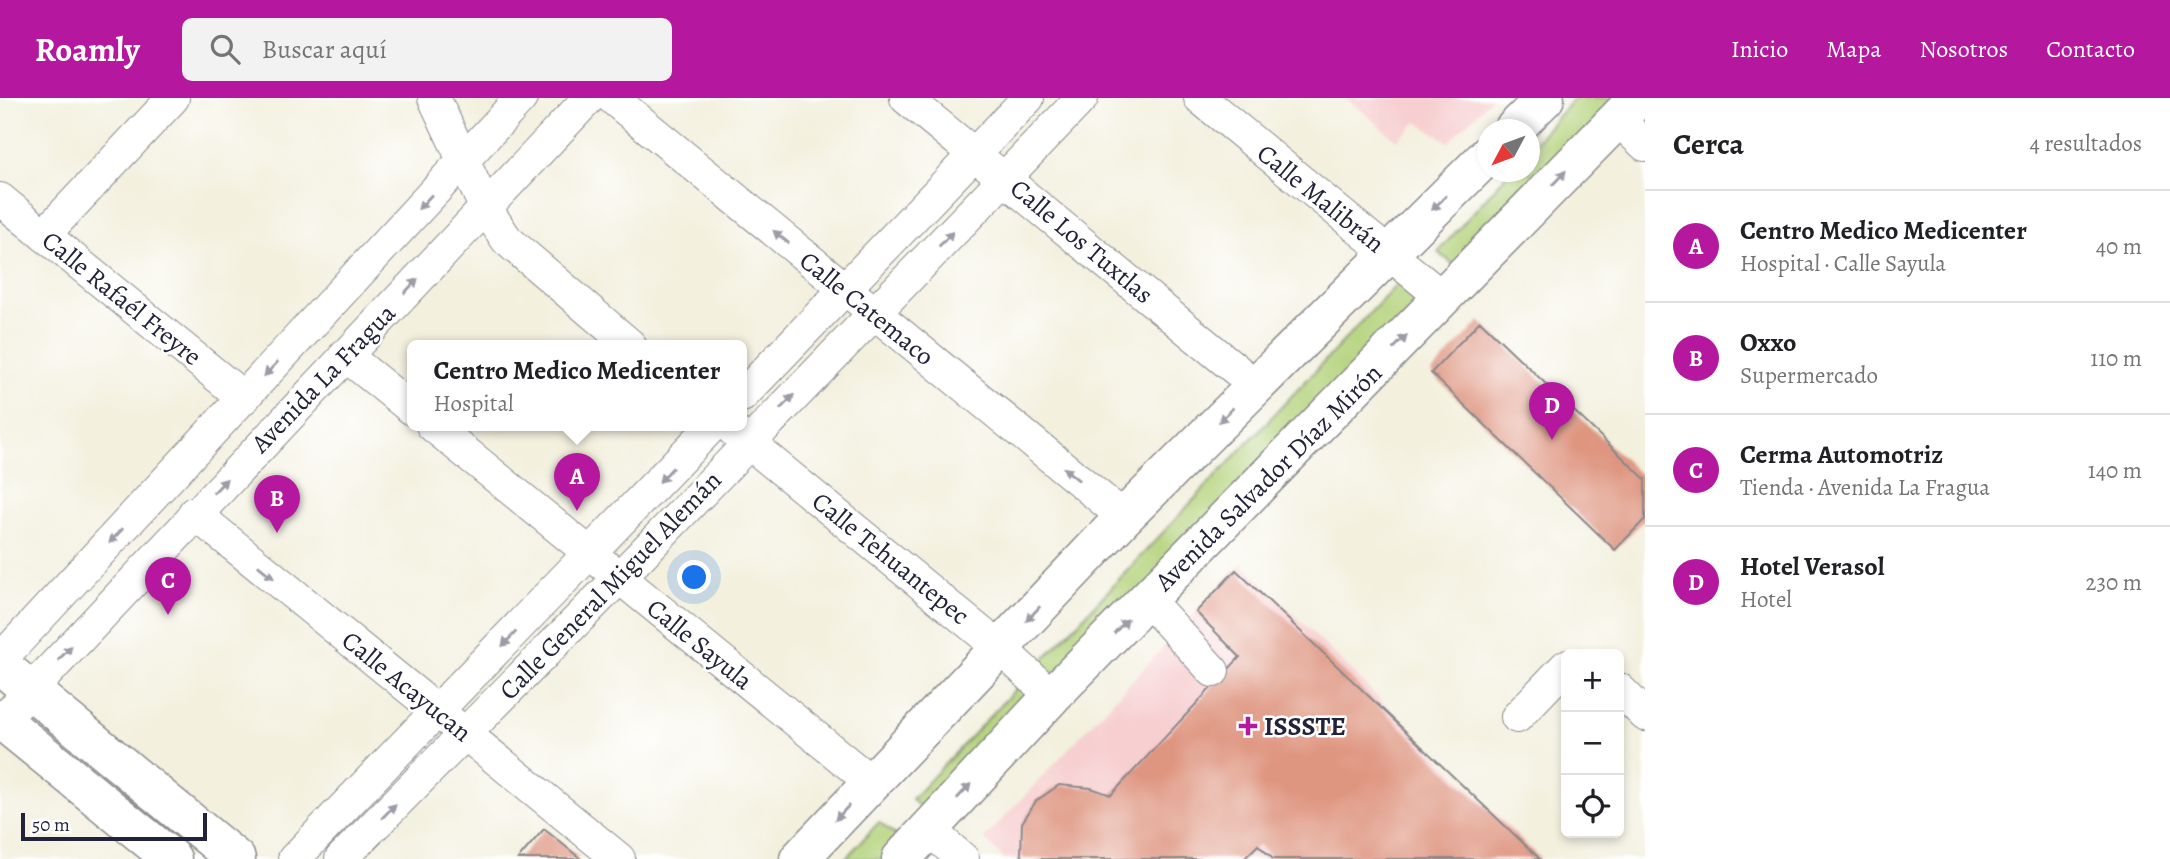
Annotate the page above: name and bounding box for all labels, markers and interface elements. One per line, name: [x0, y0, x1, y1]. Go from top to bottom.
search box: [182, 18, 672, 81]
text: Roamly: [35, 27, 140, 72]
icon: search: [206, 30, 244, 68]
text: Buscar aquí: [262, 32, 387, 67]
text: Inicio: [1731, 33, 1788, 65]
text: Mapa: [1826, 33, 1881, 65]
text: Nosotros: [1919, 33, 2008, 65]
text: Contacto: [2046, 33, 2135, 65]
north arrow: [1477, 119, 1540, 182]
text: Cerca: [1673, 124, 1744, 164]
text: 4 resultados: [2029, 128, 2142, 159]
street label: Calle Malibrán: [1250, 136, 1392, 261]
one-way arrow: [1550, 170, 1566, 187]
street label: Calle Los Tuxtlas: [1003, 171, 1161, 312]
one-way arrow: [418, 193, 434, 210]
one-way arrow: [1431, 195, 1447, 211]
text: Centro Medico Medicenter: [1740, 213, 2027, 248]
street label: Calle Rafaél Freyre: [35, 223, 209, 374]
one-way arrow: [772, 230, 789, 245]
one-way arrow: [937, 230, 954, 247]
text: A: [1689, 231, 1703, 262]
text: 40 m: [2096, 231, 2142, 262]
street label: Calle Catemaco: [792, 243, 941, 374]
text: Hospital · Calle Sayula: [1740, 248, 1946, 279]
one-way arrow: [402, 278, 418, 295]
street label: Avenida La Fragua: [243, 296, 404, 461]
text: Oxxo: [1740, 325, 1796, 360]
one-way arrow: [1392, 333, 1409, 350]
popup: [407, 340, 747, 431]
text: B: [1689, 343, 1703, 374]
text: 110 m: [2090, 343, 2142, 374]
text: Centro Medico Medicenter: [434, 353, 720, 388]
street label: Avenida Salvador Díaz Mirón: [1146, 356, 1390, 599]
one-way arrow: [263, 360, 279, 377]
text: Supermercado: [1740, 360, 1878, 391]
pin: D: [1529, 382, 1575, 440]
text: Hospital: [434, 388, 514, 419]
one-way arrow: [779, 394, 795, 411]
one-way arrow: [1218, 407, 1235, 423]
text: Cerma Automotriz: [1740, 437, 1943, 472]
pin: A: [554, 453, 600, 511]
text: C: [1689, 455, 1703, 486]
text: 140 m: [2088, 455, 2142, 486]
street label: Calle General Miguel Alemán: [493, 464, 727, 706]
one-way arrow: [659, 466, 675, 483]
one-way arrow: [1062, 467, 1079, 482]
text: Tienda · Avenida La Fragua: [1740, 472, 1990, 503]
pin: B: [254, 475, 300, 533]
one-way arrow: [211, 478, 227, 495]
street label: Calle Tehuantepec: [805, 484, 977, 633]
one-way arrow: [108, 527, 124, 544]
text: Hotel Verasol: [1740, 549, 1885, 584]
pin: C: [145, 557, 191, 615]
your location: [677, 560, 711, 594]
one-way arrow: [257, 564, 275, 579]
text: D: [1688, 567, 1704, 598]
text: 230 m: [2086, 567, 2142, 598]
text: Hotel: [1740, 584, 1792, 615]
street label: Calle Sayula: [639, 591, 760, 698]
one-way arrow: [1026, 605, 1042, 622]
one-way arrow: [1112, 618, 1129, 635]
street label: Calle Acayucan: [334, 623, 479, 750]
one-way arrow: [500, 630, 517, 647]
one-way arrow: [57, 644, 73, 662]
map controls: [1561, 649, 1624, 838]
button: +: [1561, 649, 1624, 712]
place label: ISSSTE: [1264, 709, 1346, 744]
button: −: [1561, 712, 1624, 775]
marker: ISSSTE: [1238, 716, 1258, 736]
button: locate: [1561, 775, 1624, 838]
one-way arrow: [955, 783, 971, 800]
one-way arrow: [381, 802, 398, 819]
one-way arrow: [834, 804, 850, 821]
scale bar: [21, 810, 206, 842]
text: 50 m: [32, 812, 70, 838]

